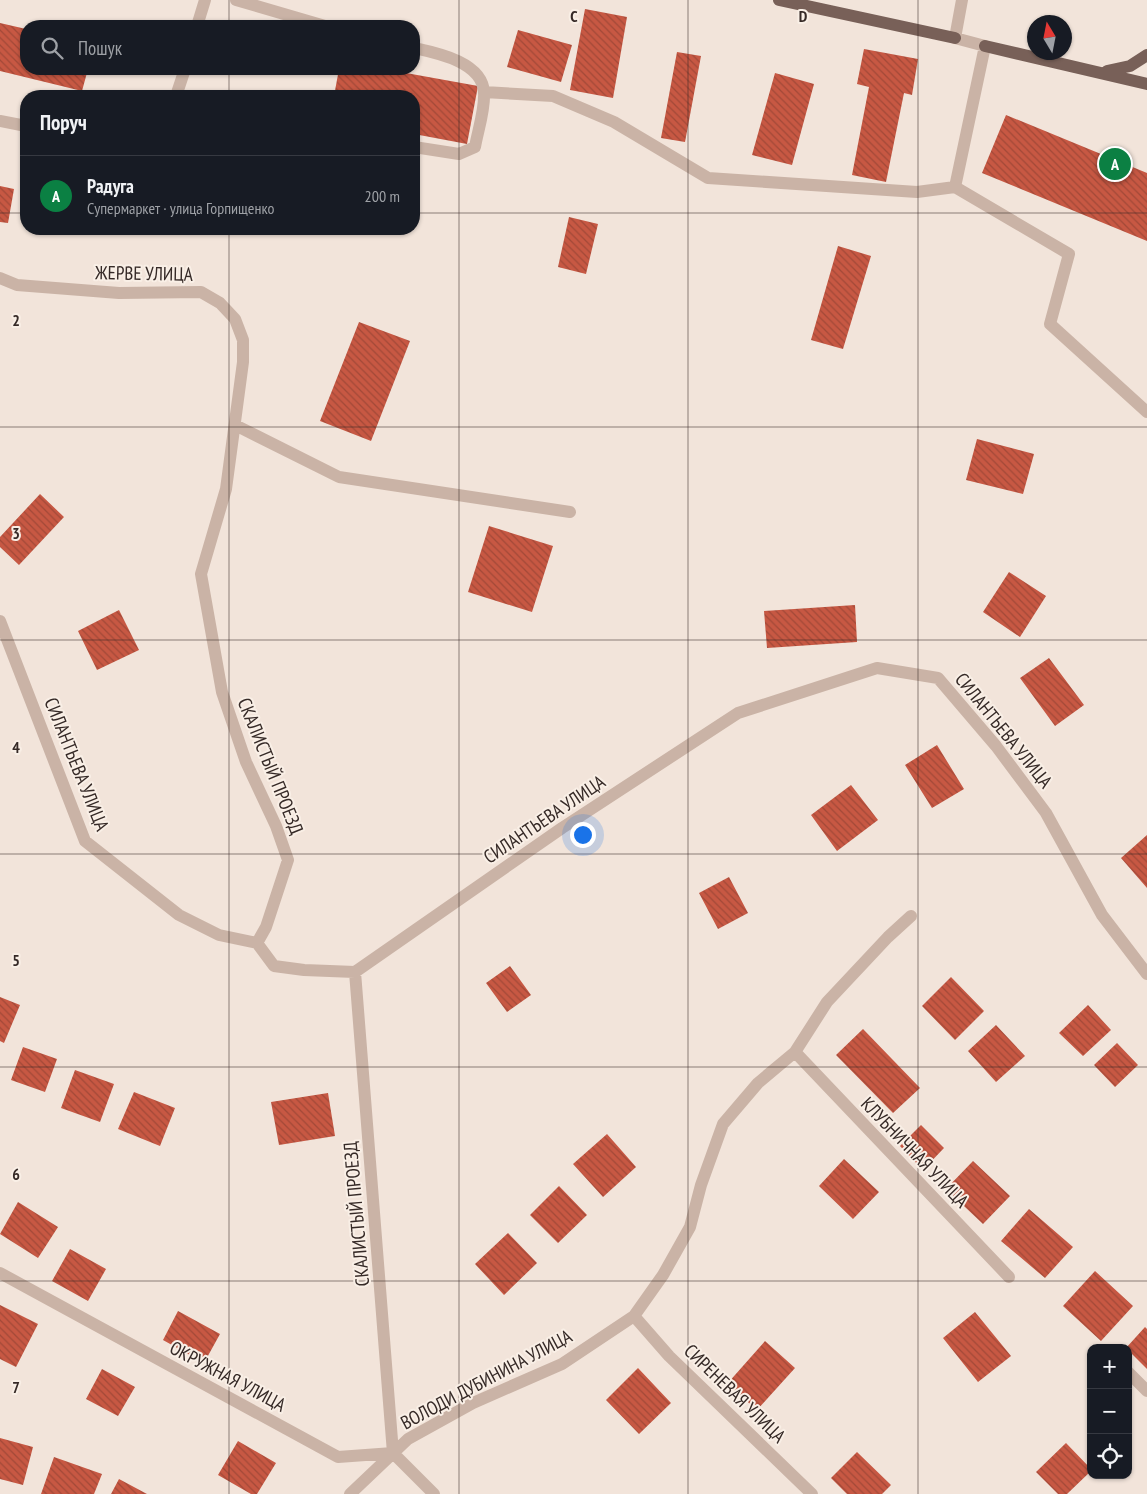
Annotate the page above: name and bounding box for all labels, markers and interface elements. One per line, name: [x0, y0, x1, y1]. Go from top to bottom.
text: C: [570, 6, 578, 26]
text: D: [799, 6, 808, 26]
north arrow: [1027, 15, 1072, 60]
search box: [20, 20, 420, 75]
icon: search: [38, 34, 66, 62]
text: Пошук: [78, 36, 122, 60]
text: Поруч: [40, 109, 87, 136]
pin: A: [1099, 145, 1131, 183]
text: Радуга: [87, 174, 134, 198]
text: A: [52, 186, 60, 206]
text: 200 m: [365, 186, 400, 206]
text: Супермаркет · улица Горпищенко: [87, 198, 274, 218]
street label: ЖЕРВЕ УЛИЦА: [94, 260, 193, 286]
text: 2: [12, 310, 20, 330]
text: 3: [12, 523, 20, 543]
street label: СИЛАНТЬЕВА УЛИЦА: [950, 667, 1058, 793]
street label: СИЛАНТЬЕВА УЛИЦА: [39, 694, 115, 834]
street label: СКАЛИСТЫЙ ПРОЕЗД: [233, 694, 309, 838]
text: 4: [12, 737, 20, 757]
street label: СИЛАНТЬЕВА УЛИЦА: [479, 769, 609, 869]
your location: [570, 822, 596, 848]
text: 5: [12, 950, 20, 970]
street label: КЛУБНИЧНАЯ УЛИЦА: [856, 1092, 974, 1212]
street label: СКАЛИСТЫЙ ПРОЕЗД: [338, 1141, 374, 1287]
text: 6: [12, 1164, 20, 1184]
street label: ВОЛОДИ ДУБИНИНА УЛИЦА: [396, 1324, 576, 1434]
street label: ОКРУЖНАЯ УЛИЦА: [166, 1335, 290, 1417]
street label: СИРЕНЕВАЯ УЛИЦА: [679, 1338, 791, 1448]
map controls: [1087, 1344, 1132, 1479]
button: +: [1087, 1344, 1132, 1389]
text: 7: [12, 1377, 20, 1397]
button: −: [1087, 1389, 1132, 1434]
button: locate: [1087, 1434, 1132, 1479]

